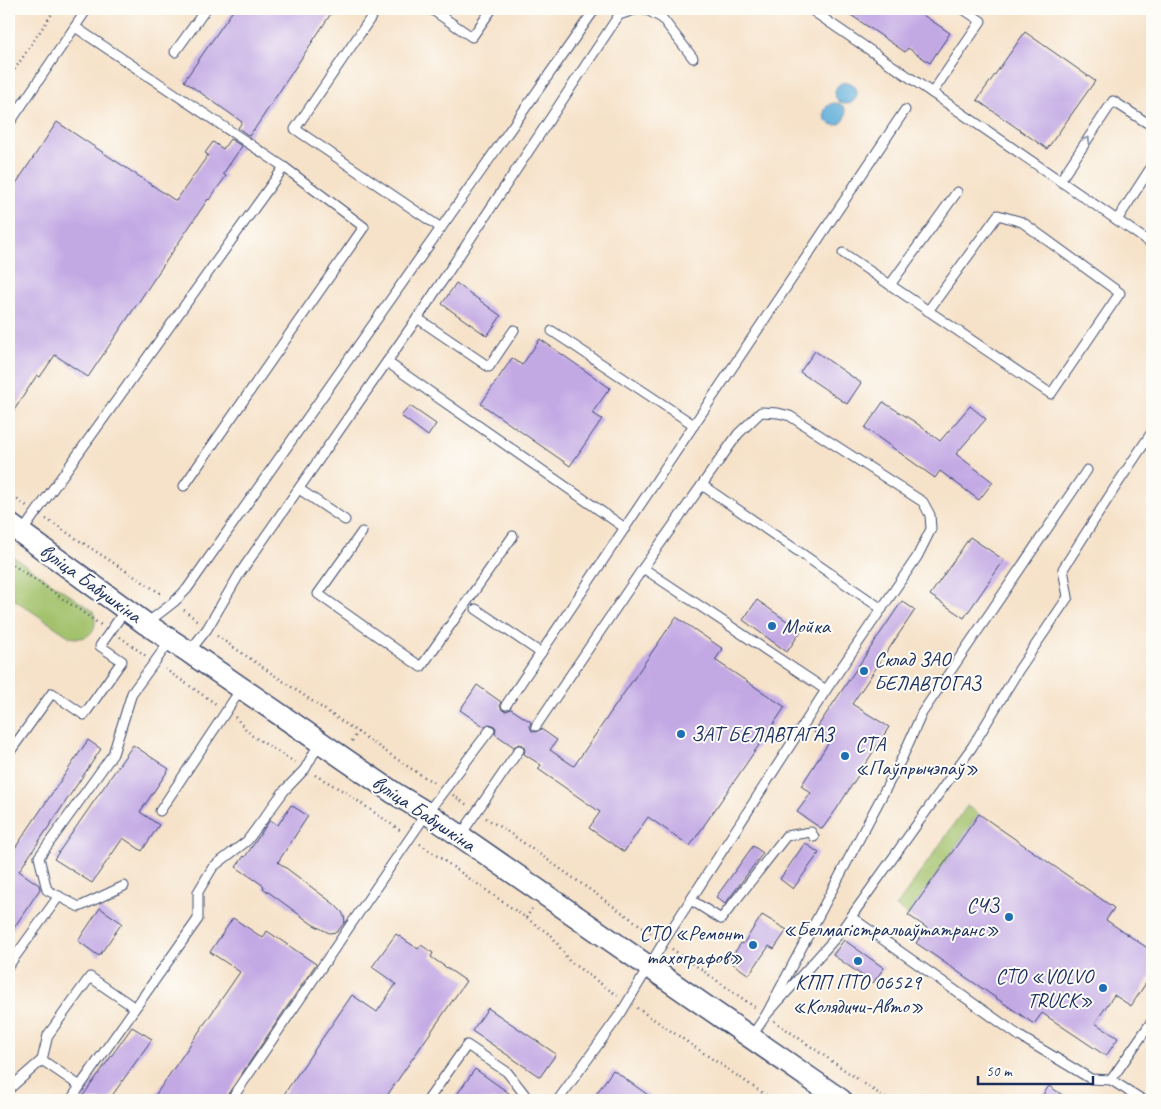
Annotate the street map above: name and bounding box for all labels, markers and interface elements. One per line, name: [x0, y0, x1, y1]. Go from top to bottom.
one-way arrow: [1081, 137, 1090, 146]
street label: вуліца Бабушкіна: [35, 537, 148, 630]
place label: Мойка: [782, 613, 832, 639]
marker: Мойка: [766, 620, 778, 632]
place label: Склад ЗАО БЕЛАВТОГАЗ: [874, 646, 983, 696]
marker: Склад ЗАО БЕЛАВТОГАЗ: [858, 665, 870, 677]
place label: ЗАТ БЕЛАВТАГАЗ: [691, 721, 836, 747]
marker: ЗАТ БЕЛАВТАГАЗ: [675, 728, 687, 740]
place label: СТА «Паўпрычэпаў»: [855, 731, 979, 781]
marker: СТА «Паўпрычэпаў»: [839, 750, 851, 762]
street label: вуліца Бабушкіна: [367, 769, 482, 858]
place label: СЧЗ «Белмагістральаўтатранс»: [783, 892, 1001, 942]
marker: СЧЗ «Белмагістральаўтатранс»: [1003, 911, 1015, 923]
place label: СТО «Ремонт тахографов»: [640, 920, 744, 970]
marker: СТО «Ремонт тахографов»: [747, 939, 759, 951]
marker: КПП ПТО 06529 «Колядичи-Авто»: [852, 955, 864, 967]
place label: СТО «VOLVO TRUCK»: [996, 963, 1096, 1013]
place label: КПП ПТО 06529 «Колядичи-Авто»: [792, 969, 924, 1019]
marker: СТО «VOLVO TRUCK»: [1097, 982, 1109, 994]
scale bar: [978, 1054, 1094, 1086]
text: 50 m: [986, 1062, 1013, 1081]

